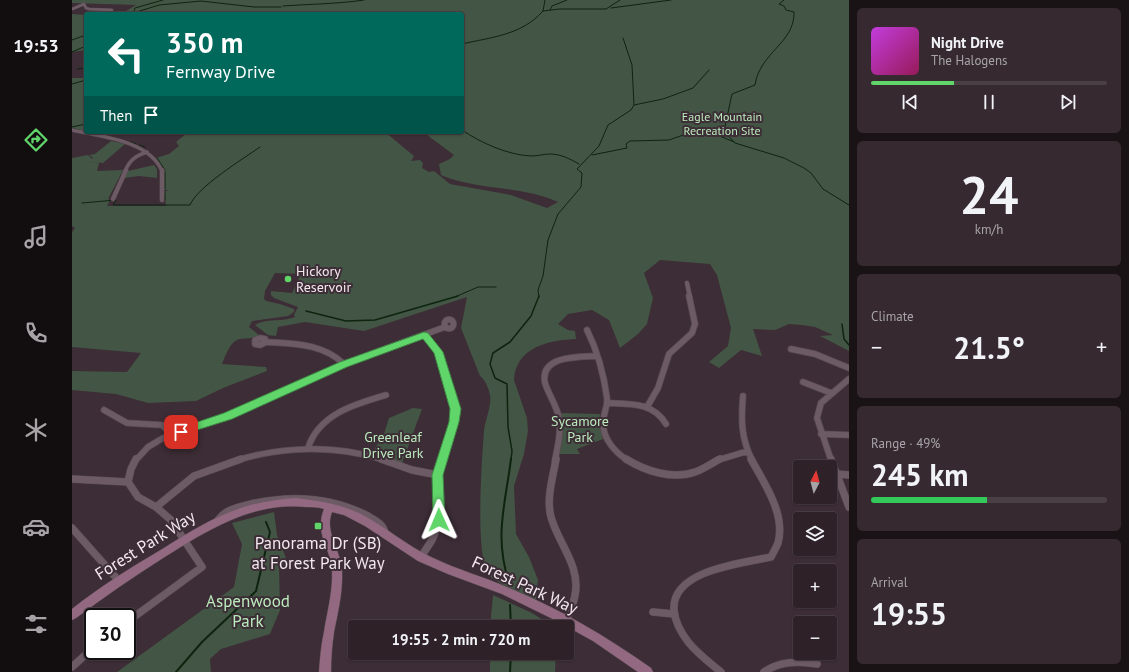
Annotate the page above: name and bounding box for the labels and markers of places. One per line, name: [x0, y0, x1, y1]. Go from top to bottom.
place label: Hickory Reservoir: [296, 262, 351, 296]
marker: Hickory Reservoir: [283, 274, 293, 284]
pin: [164, 415, 198, 449]
marker: Panorama Dr (SB) at Forest Park Way: [313, 521, 323, 531]
place label: Panorama Dr (SB) at Forest Park Way: [251, 532, 385, 574]

